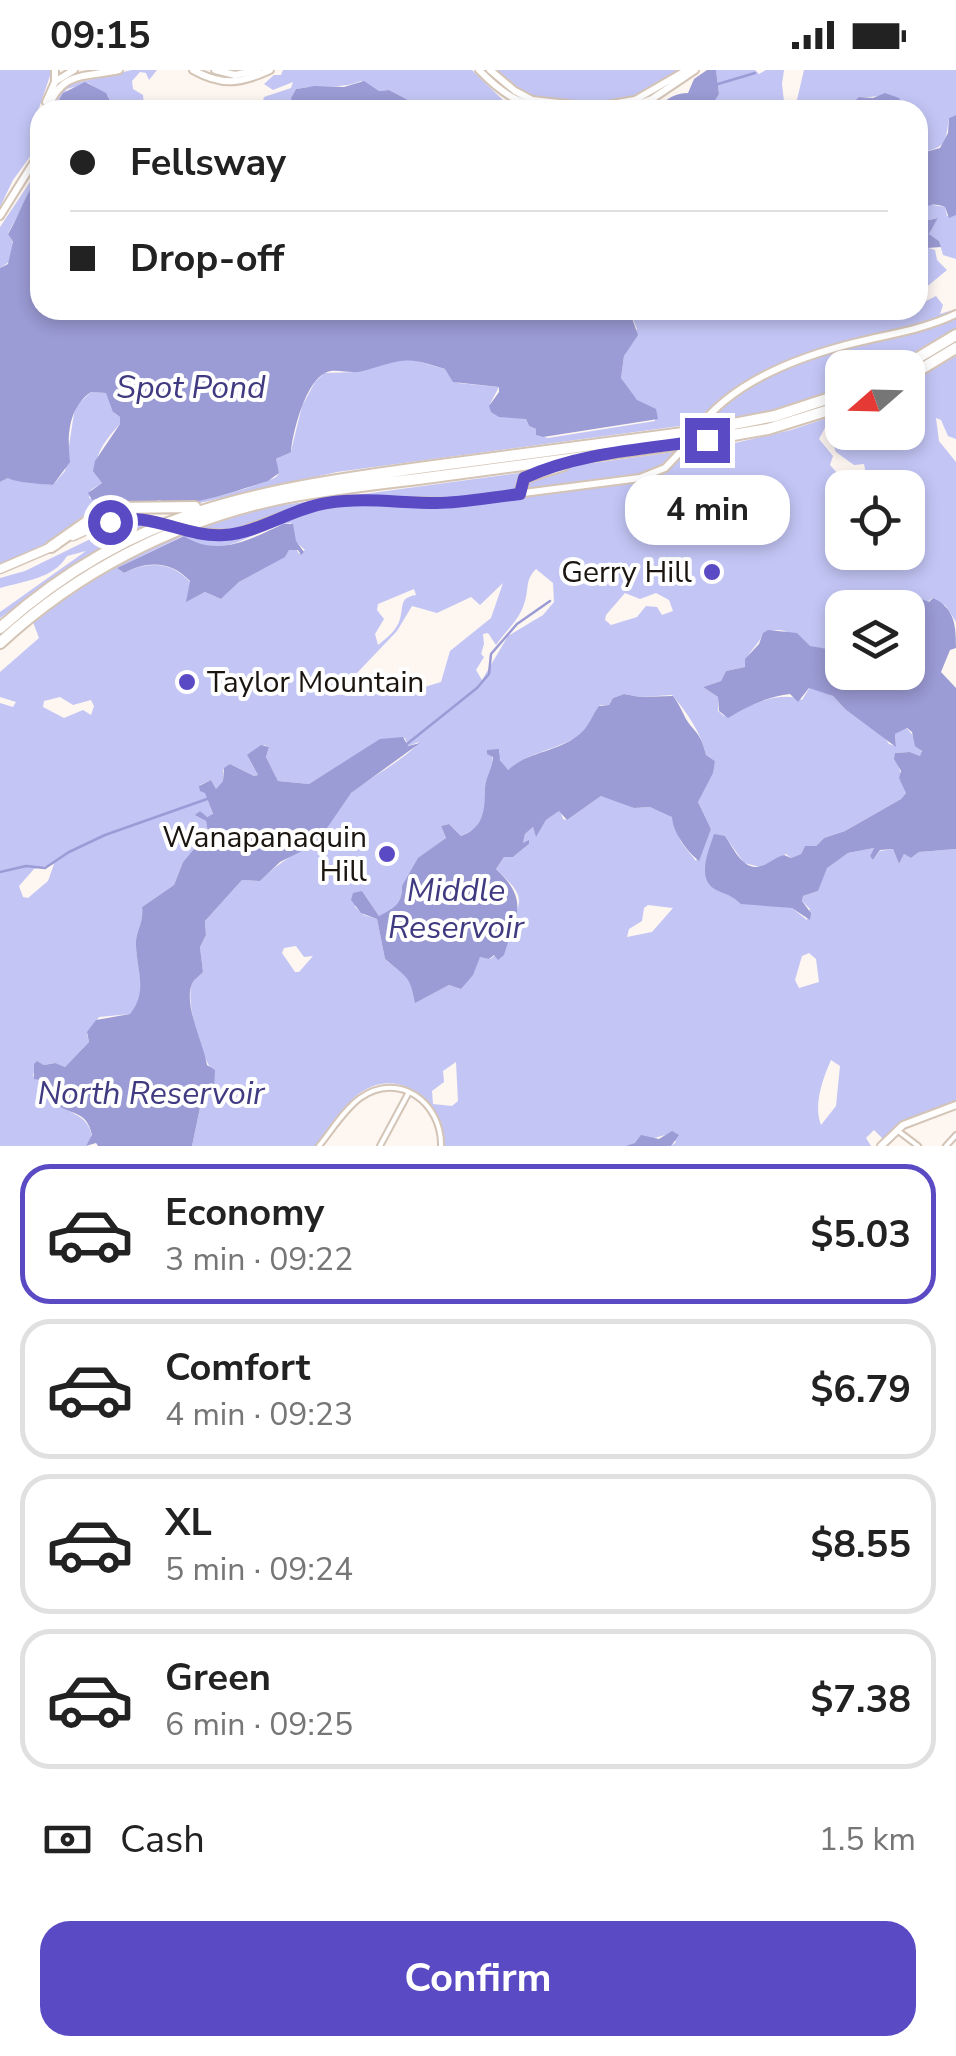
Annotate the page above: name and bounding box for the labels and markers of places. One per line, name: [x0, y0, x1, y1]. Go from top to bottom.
place label: Gerry Hill: [561, 552, 692, 593]
marker: Gerry Hill: [701, 561, 723, 583]
place label: Taylor Mountain: [207, 662, 424, 703]
marker: Taylor Mountain: [176, 671, 198, 693]
place label: Wanapanaquin Hill: [162, 817, 367, 892]
marker: Wanapanaquin Hill: [376, 843, 398, 865]

